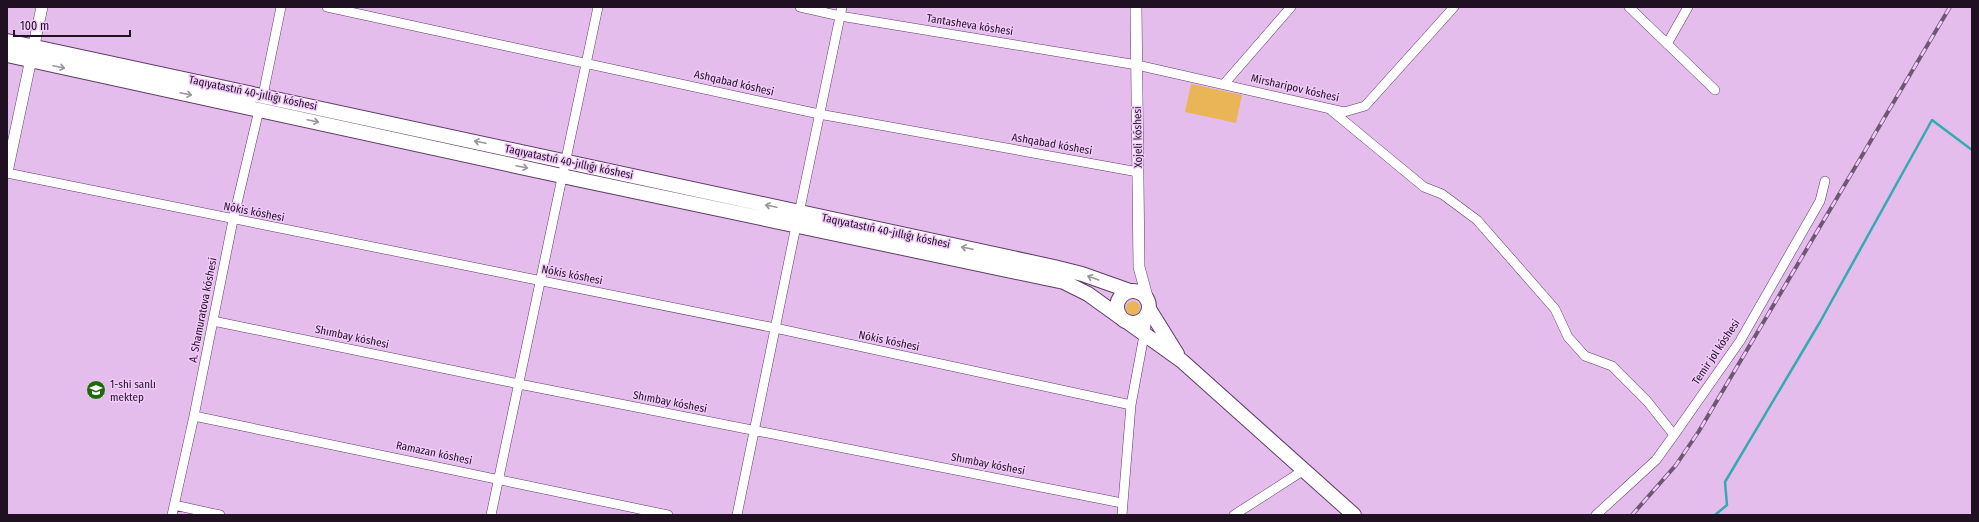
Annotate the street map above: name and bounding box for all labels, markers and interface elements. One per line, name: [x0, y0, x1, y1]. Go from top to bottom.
scale bar: [14, 12, 130, 38]
street label: Tantasheva kóshesi: [926, 12, 1014, 38]
text: 100 m: [20, 19, 49, 33]
one-way arrow: [52, 63, 65, 71]
street label: Ashqabad kóshesi: [693, 68, 775, 99]
street label: Mirsharipov kóshesi: [1250, 72, 1341, 105]
street label: Taqıyatastıń 40-jıllıǵı kóshesi: [188, 73, 319, 113]
one-way arrow: [179, 90, 192, 98]
street label: Xojeli kóshesi: [1131, 106, 1145, 168]
one-way arrow: [306, 118, 319, 126]
street label: Ashqabad kóshesi: [1011, 131, 1093, 158]
one-way arrow: [474, 138, 487, 146]
street label: Taqıyatastıń 40-jıllıǵı kóshesi: [504, 142, 635, 182]
one-way arrow: [515, 164, 528, 172]
street label: Nókis kóshesi: [222, 200, 286, 224]
one-way arrow: [765, 202, 778, 210]
street label: Taqıyatastıń 40-jıllıǵı kóshesi: [821, 211, 952, 251]
one-way arrow: [960, 244, 973, 252]
street label: A. Shamuratova kóshesi: [186, 256, 220, 364]
street label: Nókis kóshesi: [540, 263, 604, 287]
one-way arrow: [1087, 274, 1100, 281]
street label: Temir jol kóshesi: [1689, 317, 1743, 387]
street label: Shımbay kóshesi: [314, 323, 390, 351]
street label: Nókis kóshesi: [857, 328, 921, 354]
place label: 1-shi sanlı mektep: [110, 378, 156, 404]
school or university icon: 1-shi sanlı mektep: [85, 379, 107, 401]
street label: Shımbay kóshesi: [632, 388, 708, 416]
street label: Ramazan kóshesi: [395, 439, 473, 467]
street label: Shımbay kóshesi: [950, 450, 1026, 478]

